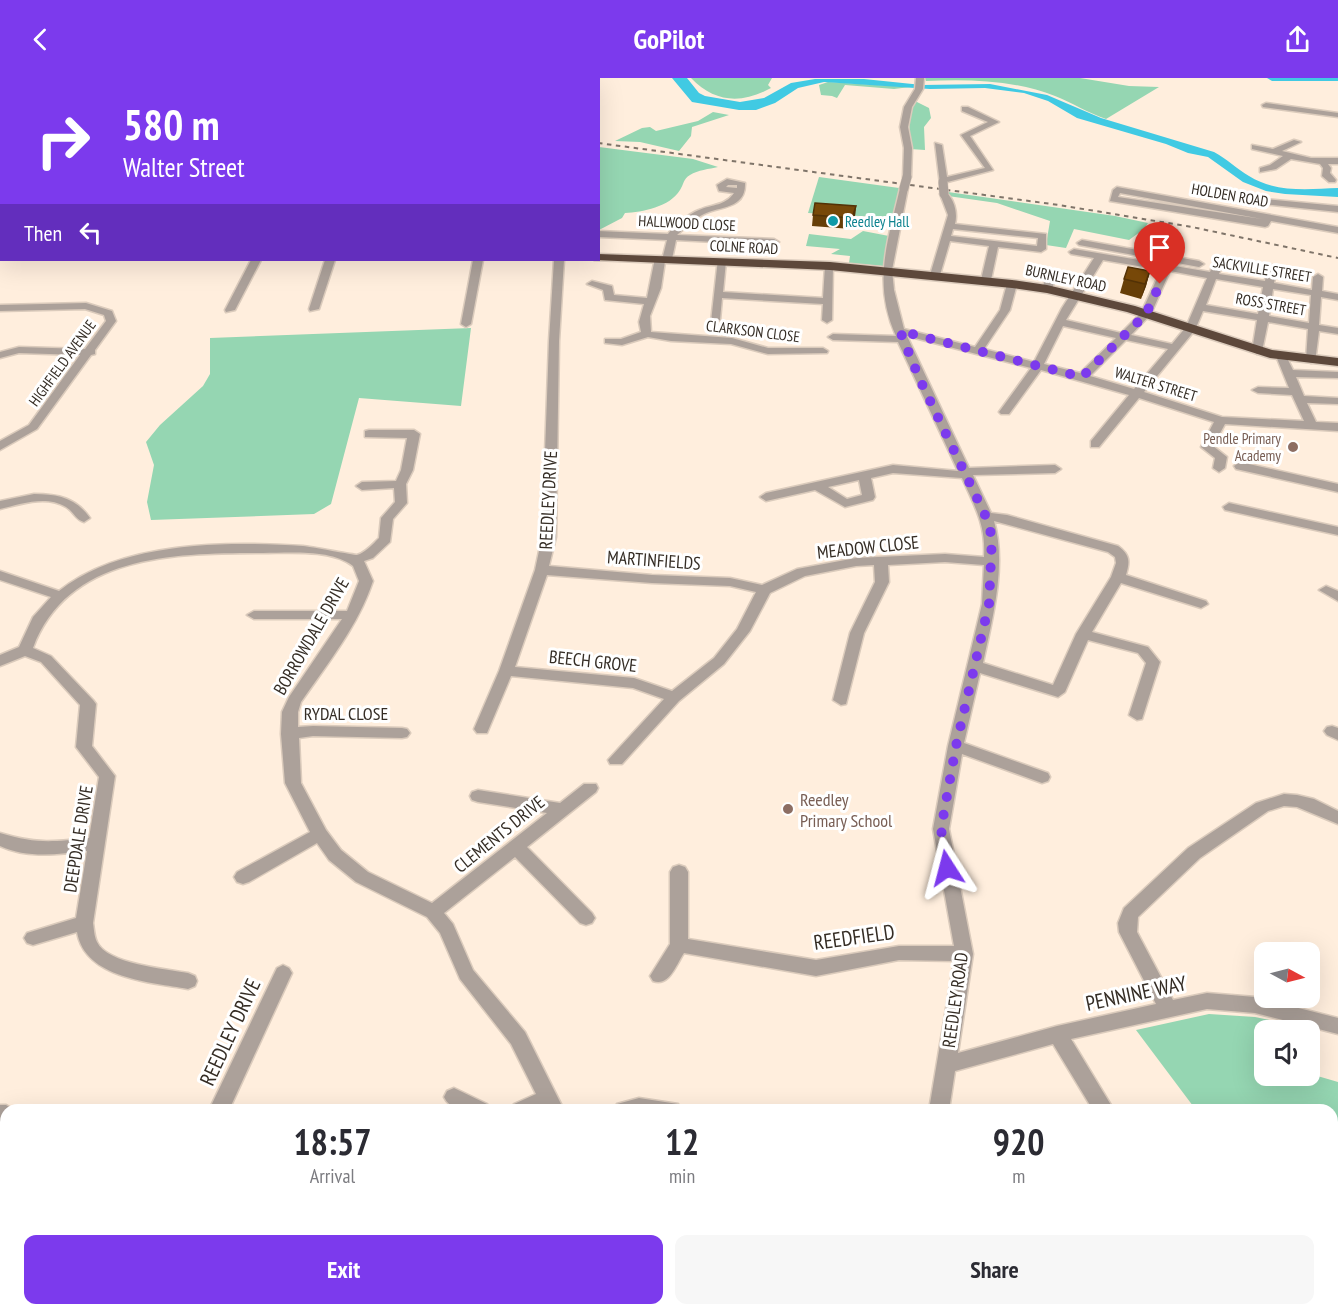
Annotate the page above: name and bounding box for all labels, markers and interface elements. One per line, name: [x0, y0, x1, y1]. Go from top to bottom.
text: GoPilot: [634, 22, 704, 56]
icon: back: [24, 23, 57, 56]
icon: share: [1281, 23, 1314, 56]
text: 580 m: [123, 97, 220, 152]
icon: right: [24, 102, 102, 180]
text: Walter Street: [123, 150, 245, 184]
street label: HOLDEN ROAD: [1190, 179, 1270, 211]
street label: HALLWOOD CLOSE: [638, 211, 736, 235]
place label: Reedley Hall: [845, 212, 910, 231]
marker: Reedley Hall: [826, 214, 840, 228]
icon: left: [74, 216, 107, 249]
text: Then: [24, 219, 62, 247]
pin: [1134, 222, 1185, 284]
icon: arrive: [1143, 231, 1176, 264]
street label: COLNE ROAD: [709, 236, 779, 258]
street label: SACKVILLE STREET: [1211, 252, 1313, 286]
street label: BURNLEY ROAD: [1024, 260, 1108, 296]
street label: ROSS STREET: [1234, 288, 1308, 320]
street label: HIGHFIELD AVENUE: [24, 316, 100, 410]
street label: CLARKSON CLOSE: [705, 316, 801, 346]
street label: WALTER STREET: [1113, 362, 1200, 406]
place label: Pendle Primary Academy: [1203, 429, 1281, 465]
marker: Pendle Primary Academy: [1286, 440, 1300, 454]
street label: REEDLEY DRIVE: [534, 450, 562, 550]
street label: MEADOW CLOSE: [816, 530, 920, 564]
street label: MARTINFIELDS: [606, 545, 702, 575]
street label: BORROWDALE DRIVE: [268, 573, 354, 699]
street label: BEECH GROVE: [548, 645, 638, 677]
street label: RYDAL CLOSE: [304, 702, 388, 725]
street label: DEEPDALE DRIVE: [58, 784, 98, 894]
place label: Reedley Primary School: [800, 788, 893, 832]
street label: CLEMENTS DRIVE: [449, 790, 549, 878]
marker: Reedley Primary School: [781, 802, 795, 816]
position arrow: [915, 836, 979, 900]
street label: REEDFIELD: [812, 918, 896, 956]
north arrow: [1254, 942, 1320, 1008]
map controls: [1254, 942, 1320, 1086]
street label: REEDLEY ROAD: [937, 951, 973, 1049]
street label: PENNINE WAY: [1083, 969, 1189, 1017]
street label: REEDLEY DRIVE: [193, 974, 267, 1090]
button: sound: [1254, 1020, 1320, 1086]
text: 18:57: [294, 1118, 371, 1165]
text: 12: [665, 1118, 699, 1165]
text: 920: [993, 1118, 1044, 1165]
text: Arrival: [310, 1163, 355, 1189]
text: min: [669, 1163, 695, 1189]
text: m: [1012, 1163, 1025, 1189]
button: Exit: [24, 1235, 663, 1304]
button: Share: [675, 1235, 1314, 1304]

